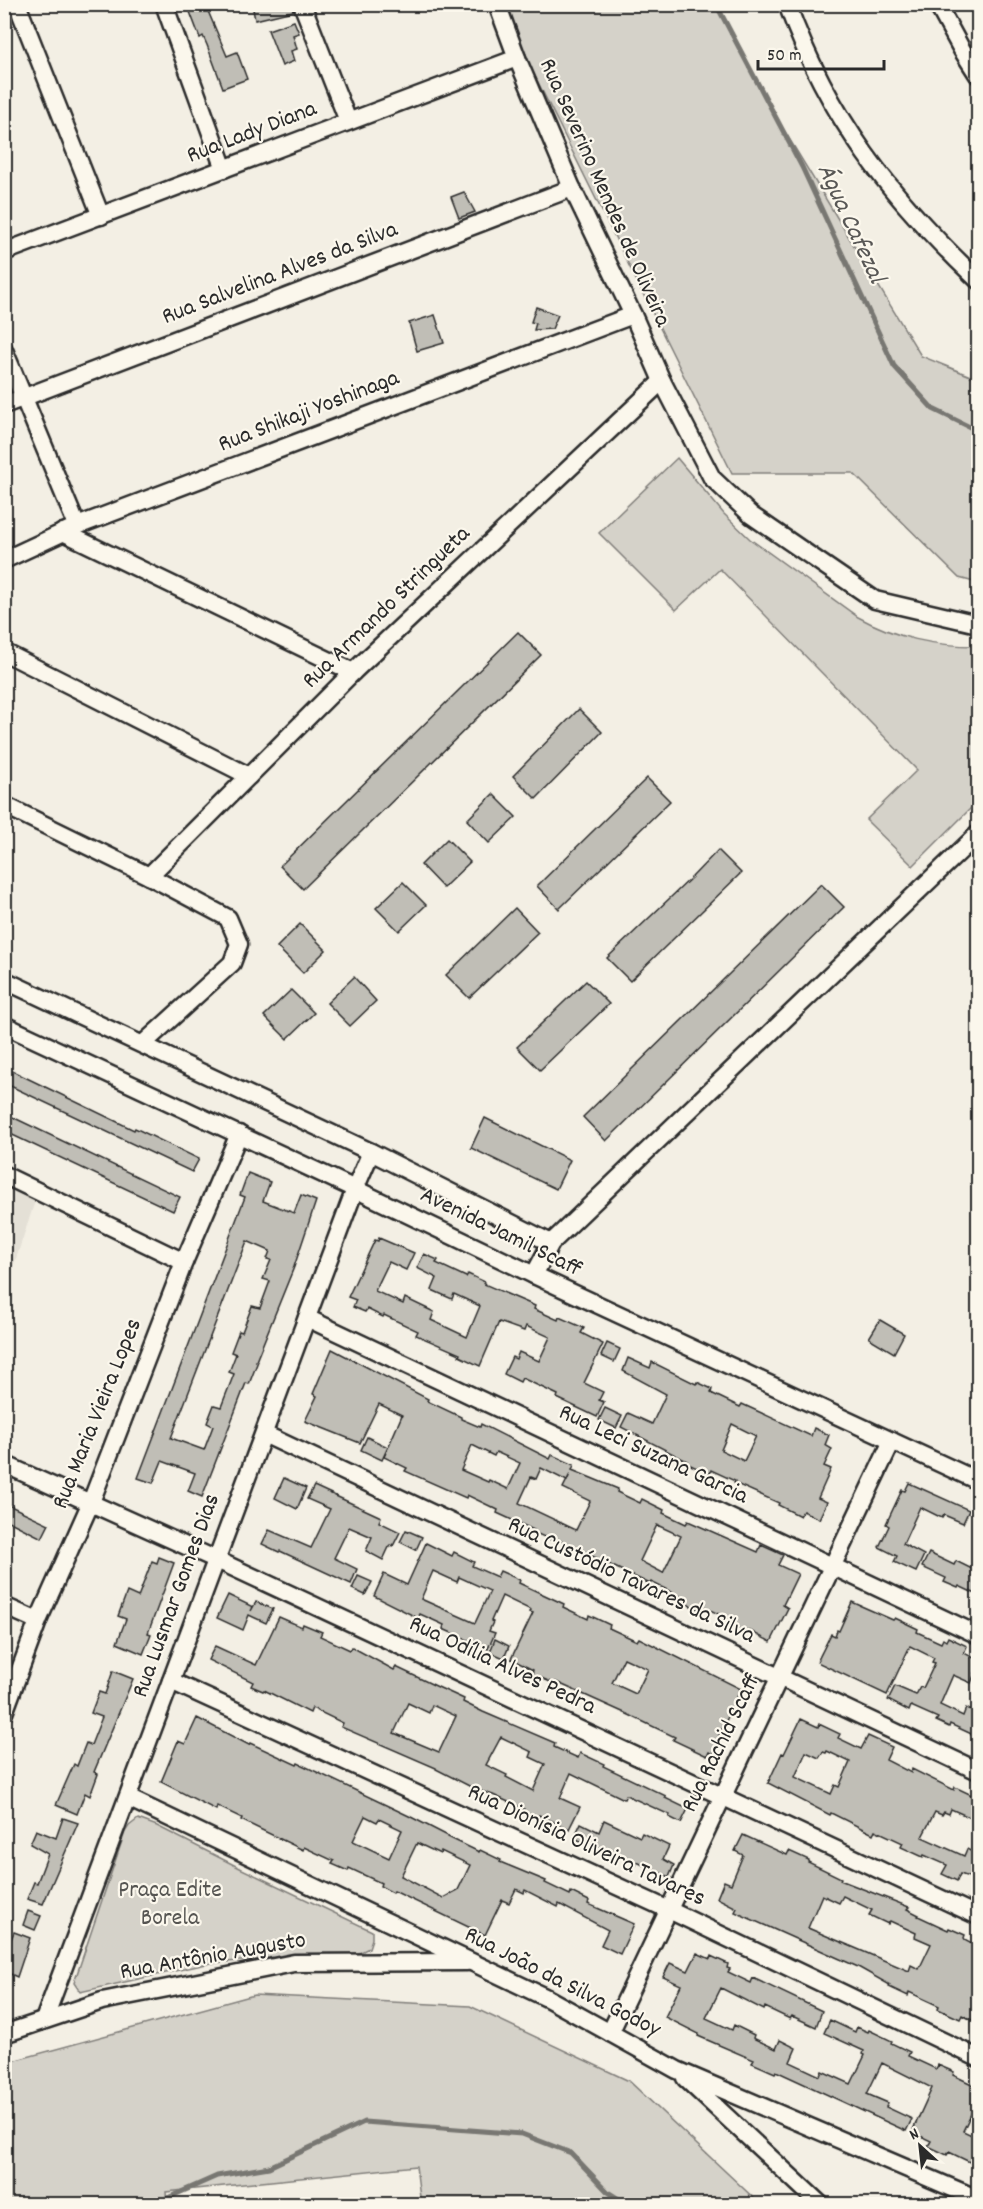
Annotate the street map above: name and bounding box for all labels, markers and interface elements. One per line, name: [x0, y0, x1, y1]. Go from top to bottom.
scale bar: [758, 33, 884, 71]
text: 50 m: [767, 44, 802, 69]
street label: Rua Severino Mendes de Oliveira: [529, 53, 679, 333]
street label: Rua Lady Diana: [182, 92, 323, 173]
water label: Água Cafezal: [806, 158, 895, 291]
street label: Rua Salvelina Alves da Silva: [157, 213, 403, 335]
street label: Rua Shikaji Yoshinaga: [214, 362, 405, 462]
street label: Rua Armando Stringueta: [295, 518, 479, 697]
street label: Avenida Jamil Scaff: [414, 1179, 588, 1287]
street label: Rua Maria Vieira Lopes: [44, 1314, 152, 1514]
street label: Rua Leci Suzana Garcia: [553, 1396, 754, 1514]
street label: Rua Lusmar Gomes Dias: [124, 1489, 230, 1703]
street label: Rua Custódio Tavares da Silva: [502, 1509, 761, 1654]
street label: Rua Odília Alves Pedra: [403, 1608, 602, 1725]
street label: Rua Rachid Scaff: [674, 1668, 770, 1818]
street label: Rua Dionísia Oliveira Tavares: [461, 1776, 711, 1916]
park label: Praça Edite Borela: [118, 1874, 222, 1936]
street label: Rua João da Silva Godoy: [458, 1919, 667, 2048]
street label: Rua Antônio Augusto: [117, 1924, 309, 1990]
north arrow: [890, 2116, 950, 2176]
text: N: [906, 2123, 923, 2147]

